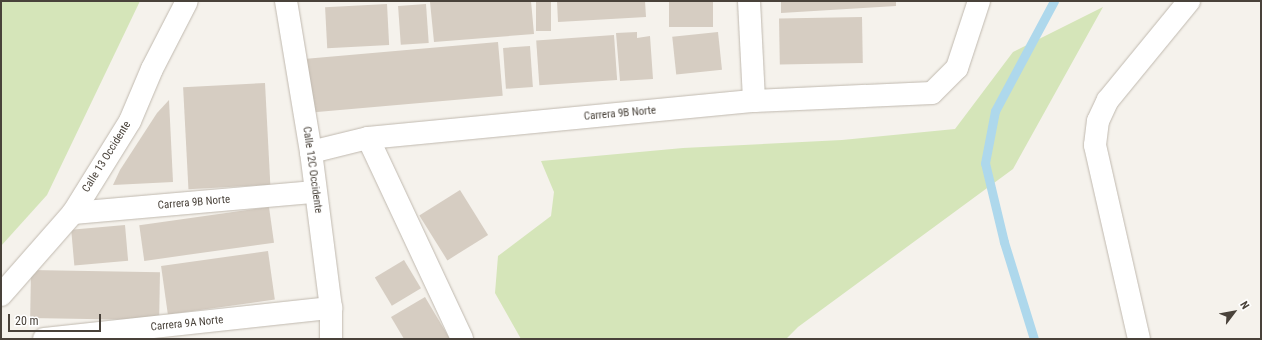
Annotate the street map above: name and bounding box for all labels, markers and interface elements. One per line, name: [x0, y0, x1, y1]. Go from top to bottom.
street label: Carrera 9B Norte: [583, 104, 657, 124]
street label: Calle 13 Occidente: [80, 119, 134, 195]
street label: Calle 12C Occidente: [299, 126, 325, 214]
street label: Carrera 9B Norte: [157, 193, 231, 213]
north arrow: [1214, 292, 1254, 332]
text: N: [1237, 299, 1252, 312]
scale bar: [10, 306, 103, 332]
text: 20 m: [15, 314, 39, 328]
street label: Carrera 9A Norte: [150, 314, 224, 334]

